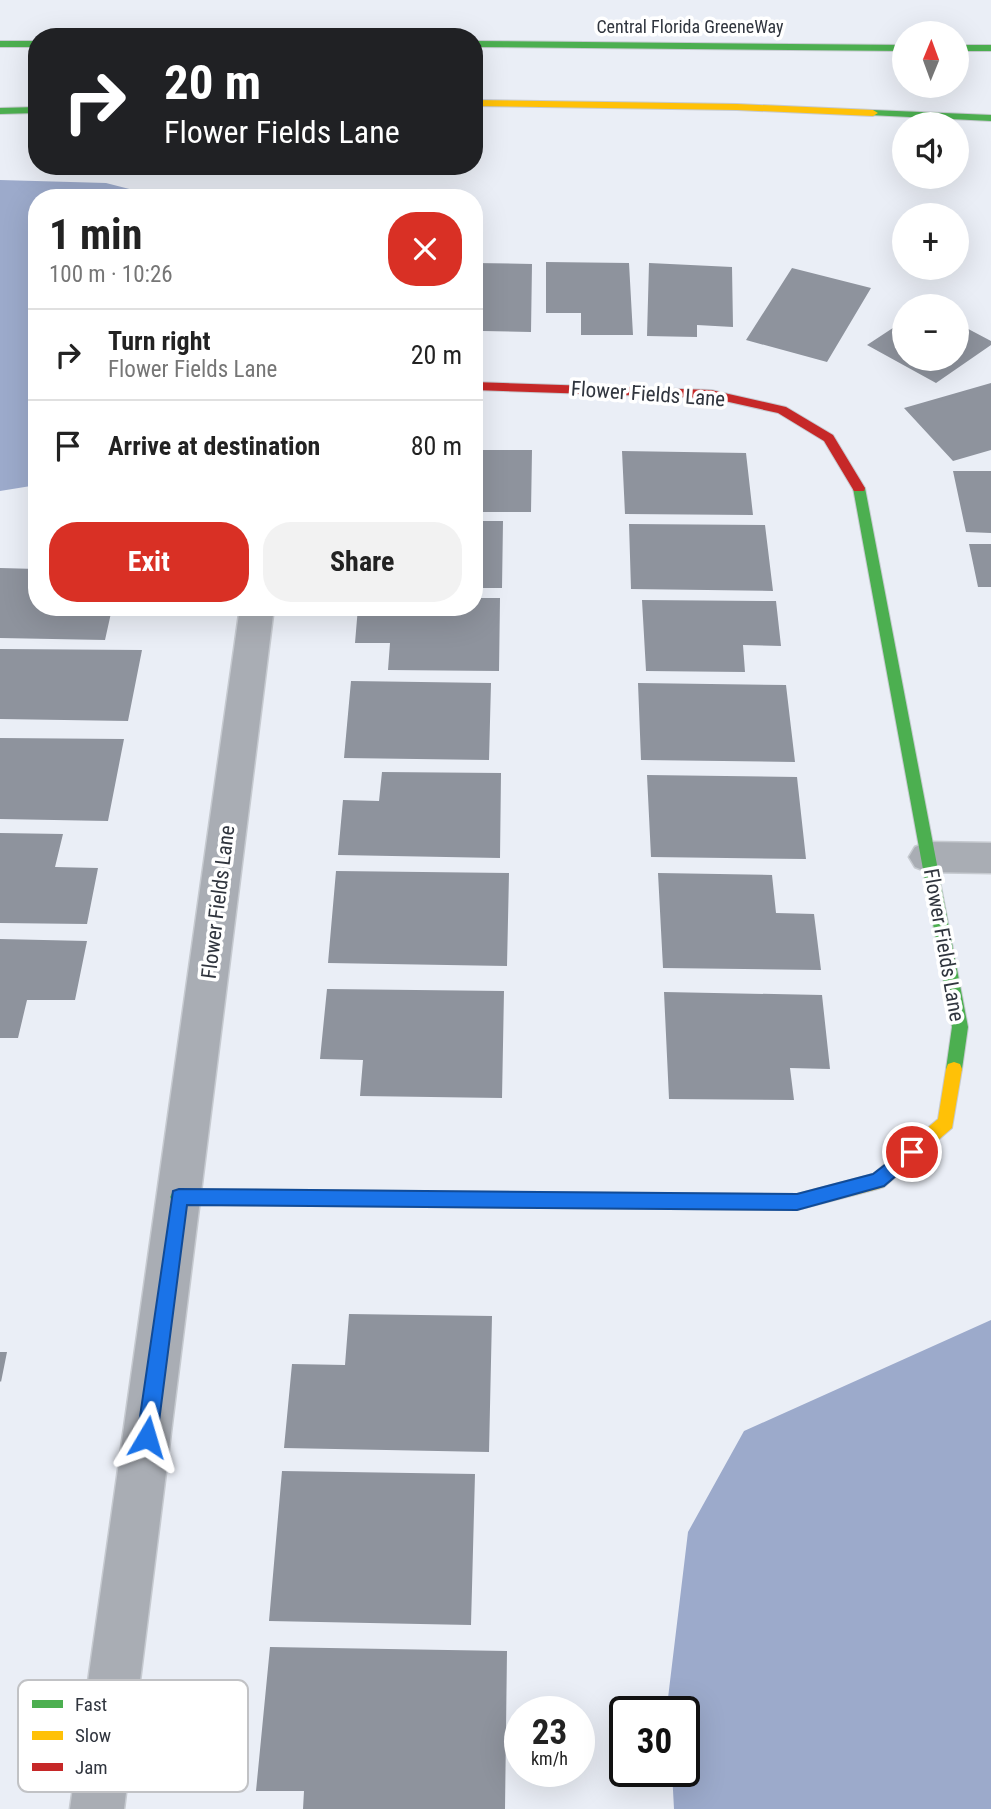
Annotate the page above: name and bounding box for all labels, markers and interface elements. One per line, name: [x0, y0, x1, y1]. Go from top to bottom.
street label: Central Florida GreeneWay: [596, 16, 784, 37]
north arrow: [892, 21, 970, 98]
map controls: [892, 21, 969, 371]
text: 20 m: [164, 54, 261, 111]
icon: right: [49, 56, 140, 147]
button: sound: [892, 112, 969, 189]
text: Flower Fields Lane: [164, 113, 400, 151]
button: +: [892, 203, 969, 280]
text: 1 min: [49, 210, 142, 259]
button: close: [388, 212, 462, 286]
text: 100 m · 10:26: [49, 261, 173, 288]
button: −: [892, 294, 969, 371]
text: Turn right: [108, 326, 210, 356]
icon: right: [49, 336, 87, 374]
text: 20 m: [411, 340, 462, 370]
text: Flower Fields Lane: [108, 356, 277, 383]
street label: Flower Fields Lane: [570, 377, 726, 411]
icon: arrive: [49, 427, 87, 465]
text: Arrive at destination: [108, 431, 320, 461]
text: 80 m: [411, 431, 462, 461]
button: Exit: [49, 522, 249, 602]
button: Share: [263, 522, 462, 602]
street label: Flower Fields Lane: [197, 824, 239, 980]
street label: Flower Fields Lane: [919, 867, 969, 1023]
pin: [882, 1122, 942, 1182]
icon: arrive: [893, 1133, 931, 1171]
position arrow: [110, 1400, 184, 1474]
legend: [18, 1680, 248, 1792]
text: Fast: [75, 1693, 107, 1716]
speed limit sign: 30: [609, 1696, 700, 1787]
text: 23: [532, 1712, 567, 1753]
text: Slow: [75, 1724, 111, 1747]
text: km/h: [531, 1748, 568, 1769]
text: Jam: [75, 1756, 108, 1779]

